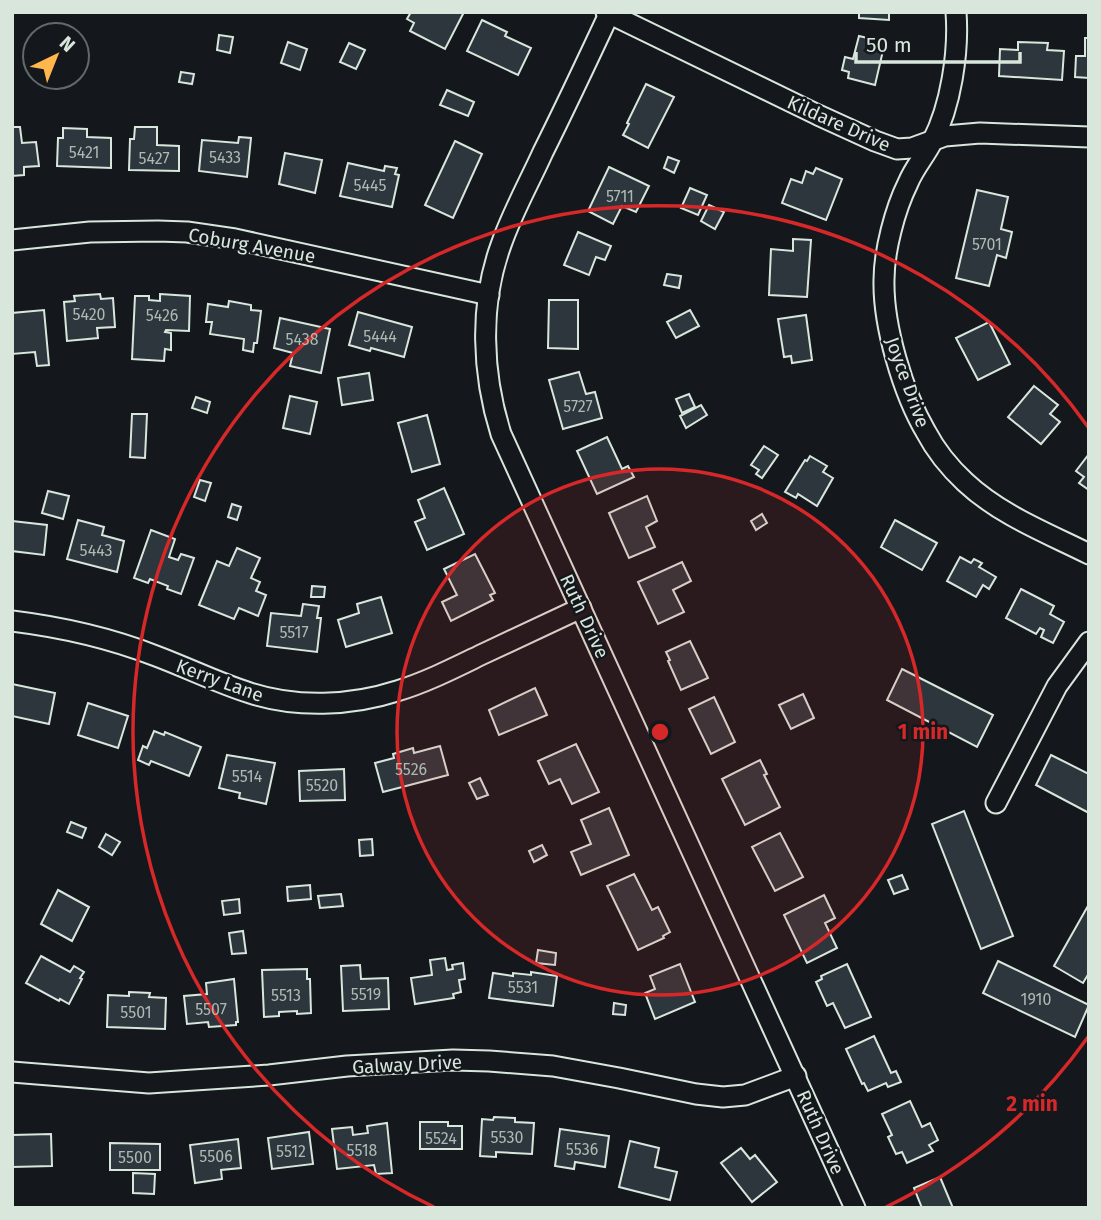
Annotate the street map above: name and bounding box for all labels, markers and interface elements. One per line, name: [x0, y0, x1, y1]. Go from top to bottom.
north arrow: [21, 21, 91, 91]
scale bar: [856, 21, 1020, 65]
text: N: [55, 31, 80, 57]
text: 50 m: [866, 32, 912, 58]
street label: Kildare Drive: [784, 90, 894, 156]
house number: 5421: [69, 143, 99, 162]
house number: 5433: [209, 148, 241, 167]
house number: 5427: [138, 149, 170, 168]
house number: 5445: [354, 176, 386, 195]
house number: 5711: [606, 187, 634, 206]
street label: Coburg Avenue: [187, 223, 317, 268]
house number: 5701: [972, 235, 1002, 254]
house number: 5420: [72, 305, 106, 324]
house number: 5426: [146, 306, 178, 325]
house number: 5444: [363, 327, 397, 346]
house number: 5438: [285, 330, 319, 349]
street label: Joyce Drive: [881, 334, 935, 431]
house number: 5727: [563, 397, 593, 416]
house number: 5443: [80, 541, 112, 560]
street label: Ruth Drive: [555, 571, 614, 662]
house number: 5517: [279, 623, 309, 642]
street label: Kerry Lane: [173, 654, 267, 707]
text: 1 min: [898, 719, 948, 745]
centre of rings: [648, 720, 672, 744]
house number: 5526: [395, 760, 427, 779]
house number: 5514: [232, 767, 263, 786]
house number: 5520: [306, 776, 338, 795]
house number: 5531: [508, 978, 538, 997]
house number: 5519: [351, 985, 381, 1004]
house number: 5513: [271, 986, 301, 1005]
house number: 1910: [1021, 990, 1051, 1009]
house number: 5507: [195, 1000, 227, 1019]
house number: 5501: [120, 1003, 152, 1022]
street label: Galway Drive: [351, 1050, 463, 1079]
street label: Ruth Drive: [792, 1086, 849, 1178]
text: 2 min: [1006, 1091, 1058, 1117]
house number: 5530: [491, 1128, 523, 1147]
house number: 5524: [425, 1129, 457, 1148]
house number: 5536: [566, 1140, 598, 1159]
house number: 5518: [347, 1141, 378, 1160]
house number: 5512: [276, 1142, 306, 1161]
house number: 5506: [199, 1147, 233, 1166]
house number: 5500: [118, 1148, 152, 1167]

